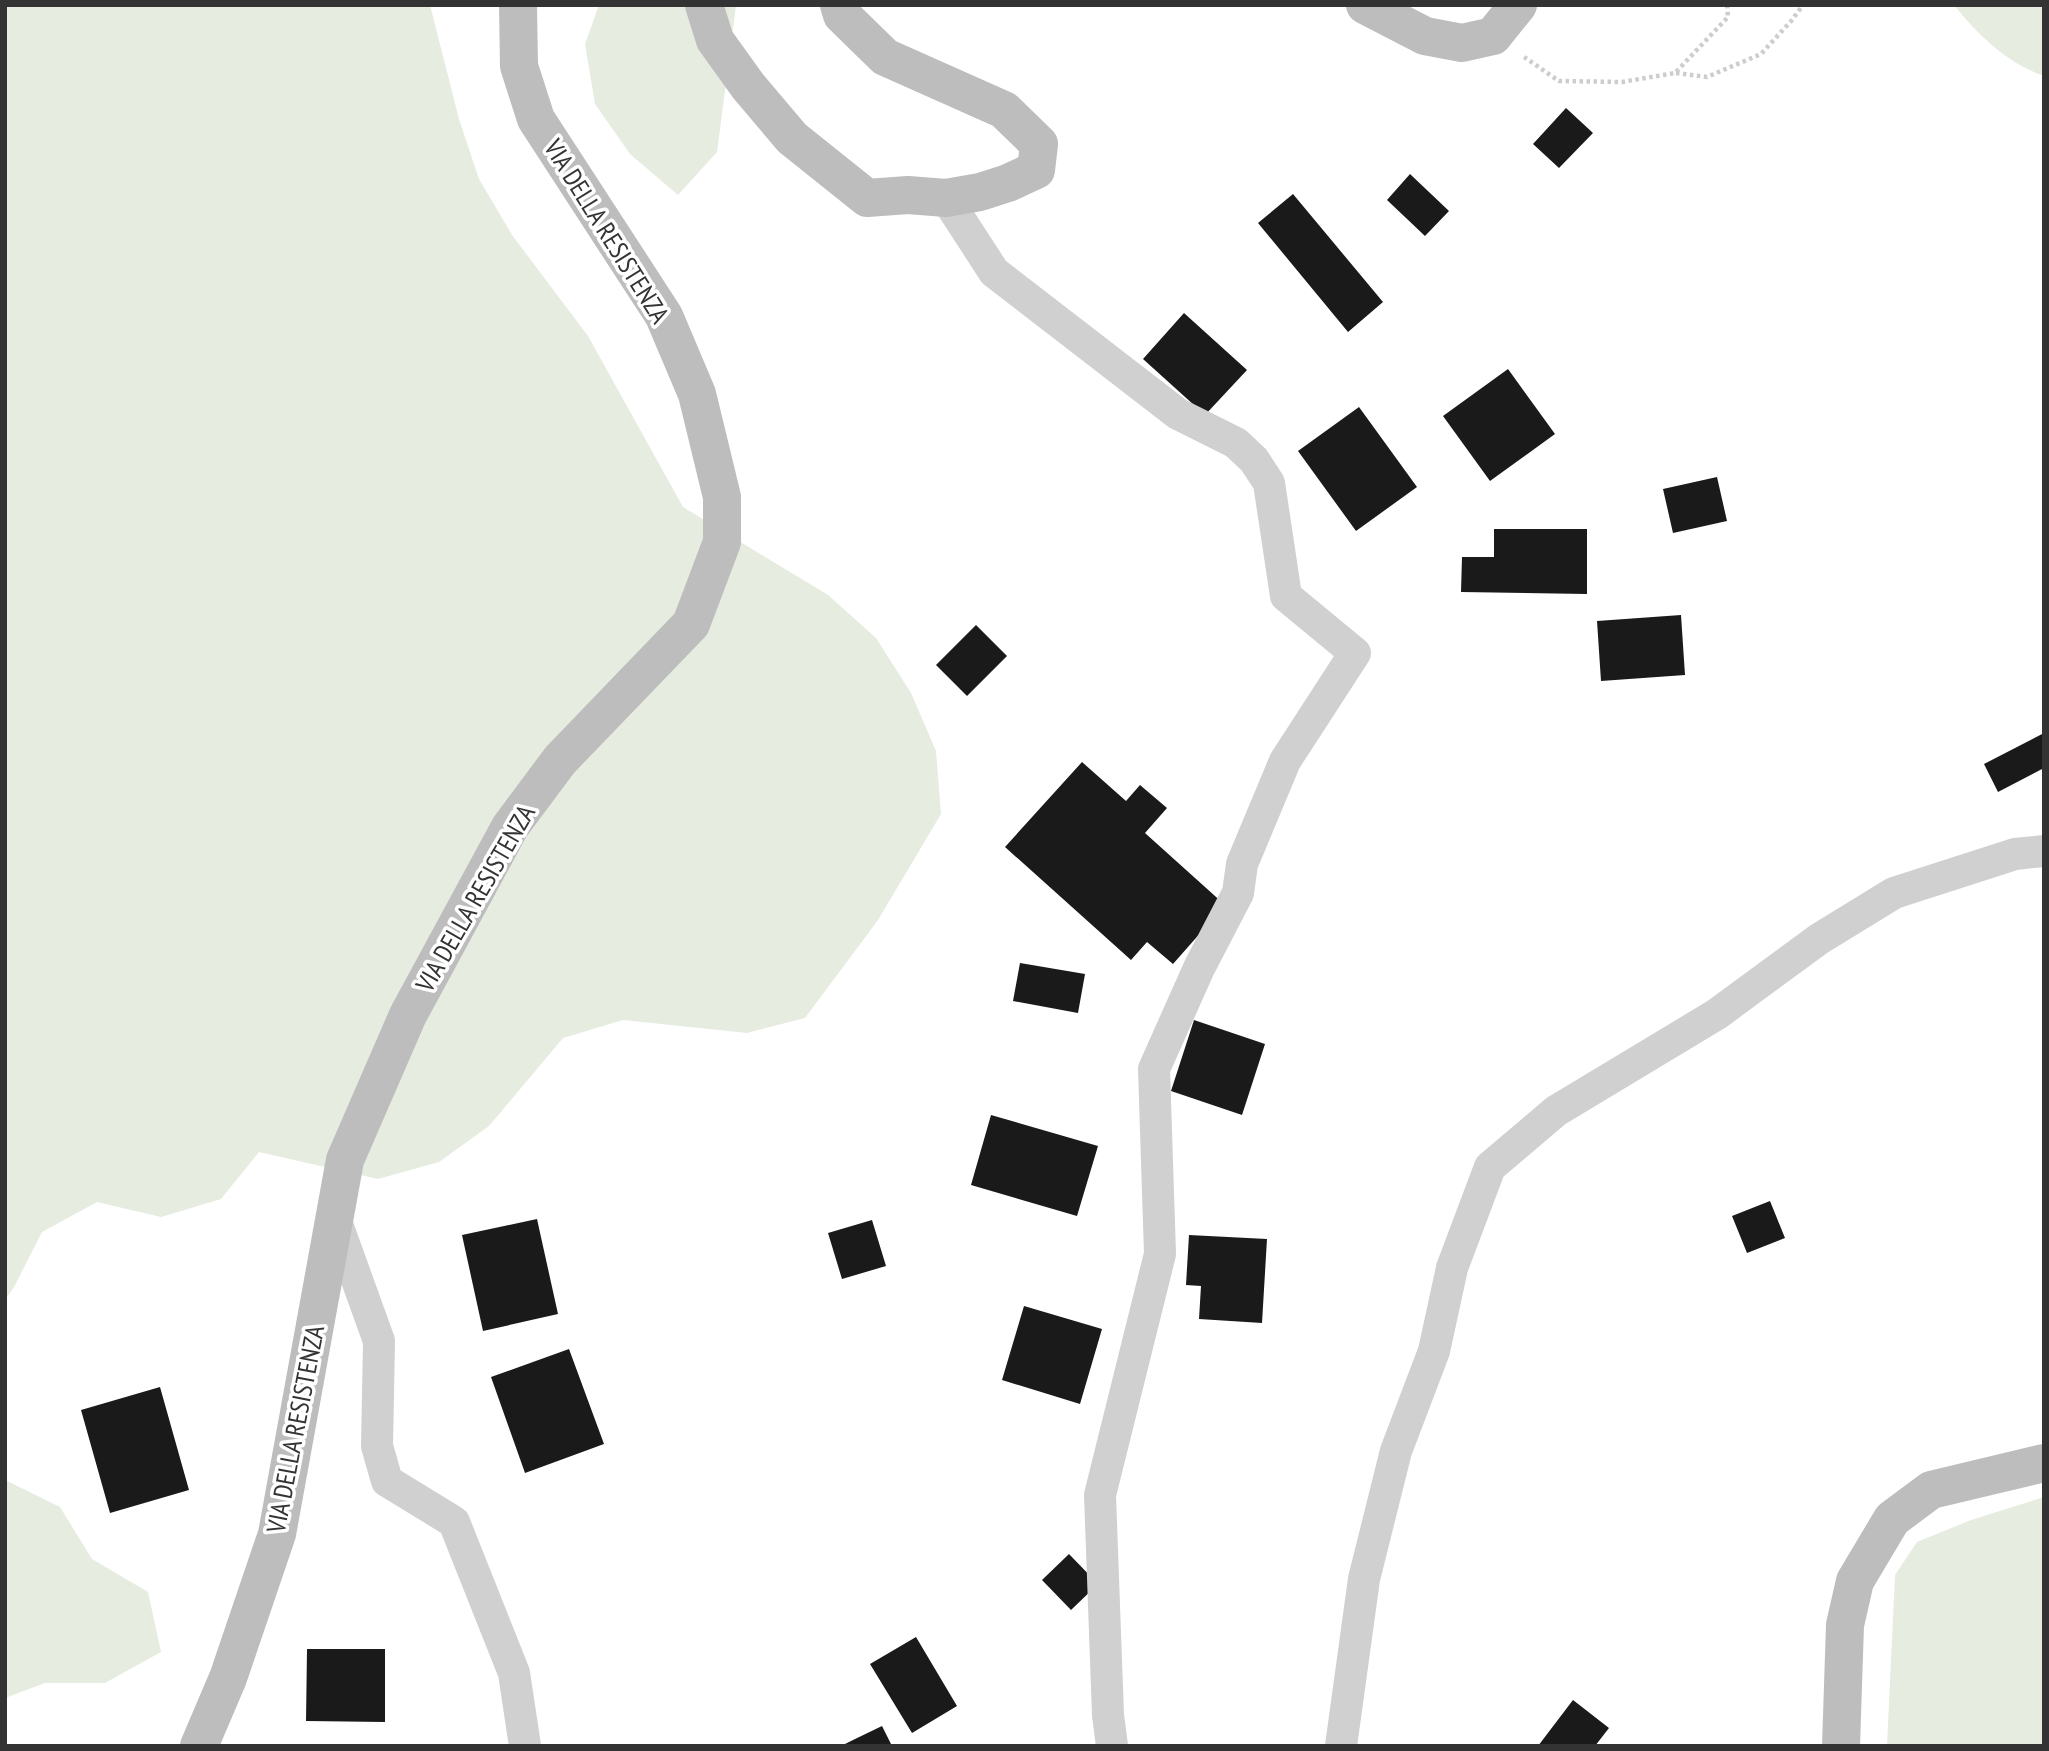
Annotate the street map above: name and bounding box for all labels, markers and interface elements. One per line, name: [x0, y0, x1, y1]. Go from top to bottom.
street label: VIA DELLA RESISTENZA: [537, 132, 677, 330]
street label: VIA DELLA RESISTENZA: [408, 798, 542, 998]
street label: VIA DELLA RESISTENZA: [259, 1322, 331, 1536]

